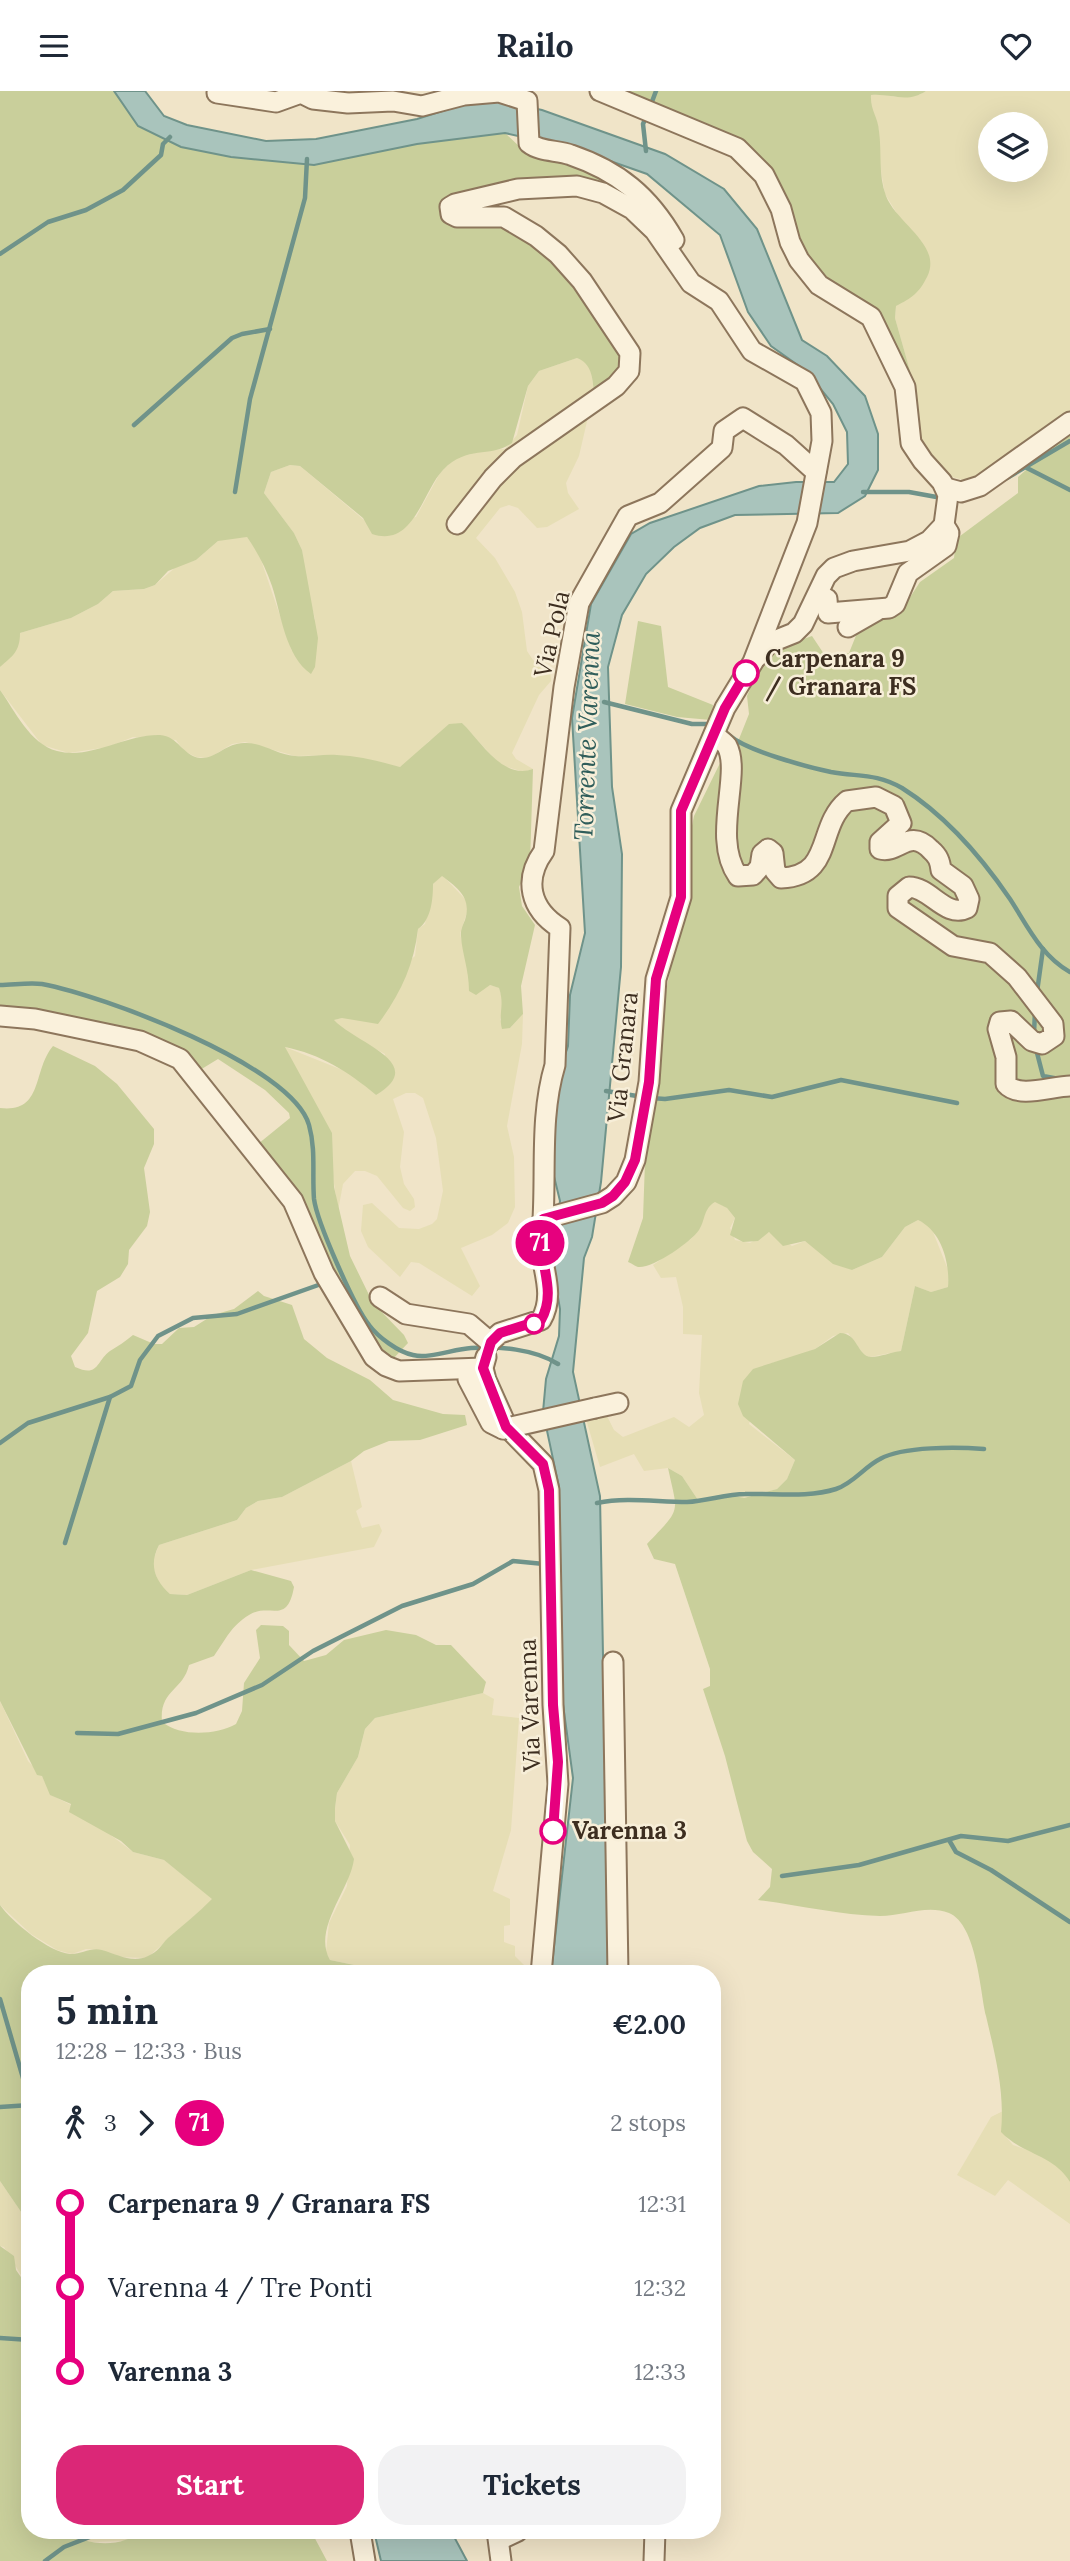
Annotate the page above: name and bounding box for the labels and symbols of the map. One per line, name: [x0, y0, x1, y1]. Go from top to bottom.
street label: Via Pola: [526, 588, 577, 681]
water label: Torrente Varenna: [566, 630, 607, 841]
place label: Carpenara 9 / Granara FS: [765, 643, 916, 702]
marker: Carpenara 9 / Granara FS: [733, 660, 759, 686]
street label: Via Granara: [600, 990, 645, 1125]
line badge: 71: [508, 1220, 572, 1266]
unlabelled marker: [524, 1314, 544, 1334]
street label: Via Varenna: [512, 1638, 547, 1773]
place label: Varenna 3: [572, 1815, 687, 1846]
marker: Varenna 3: [540, 1818, 566, 1844]

